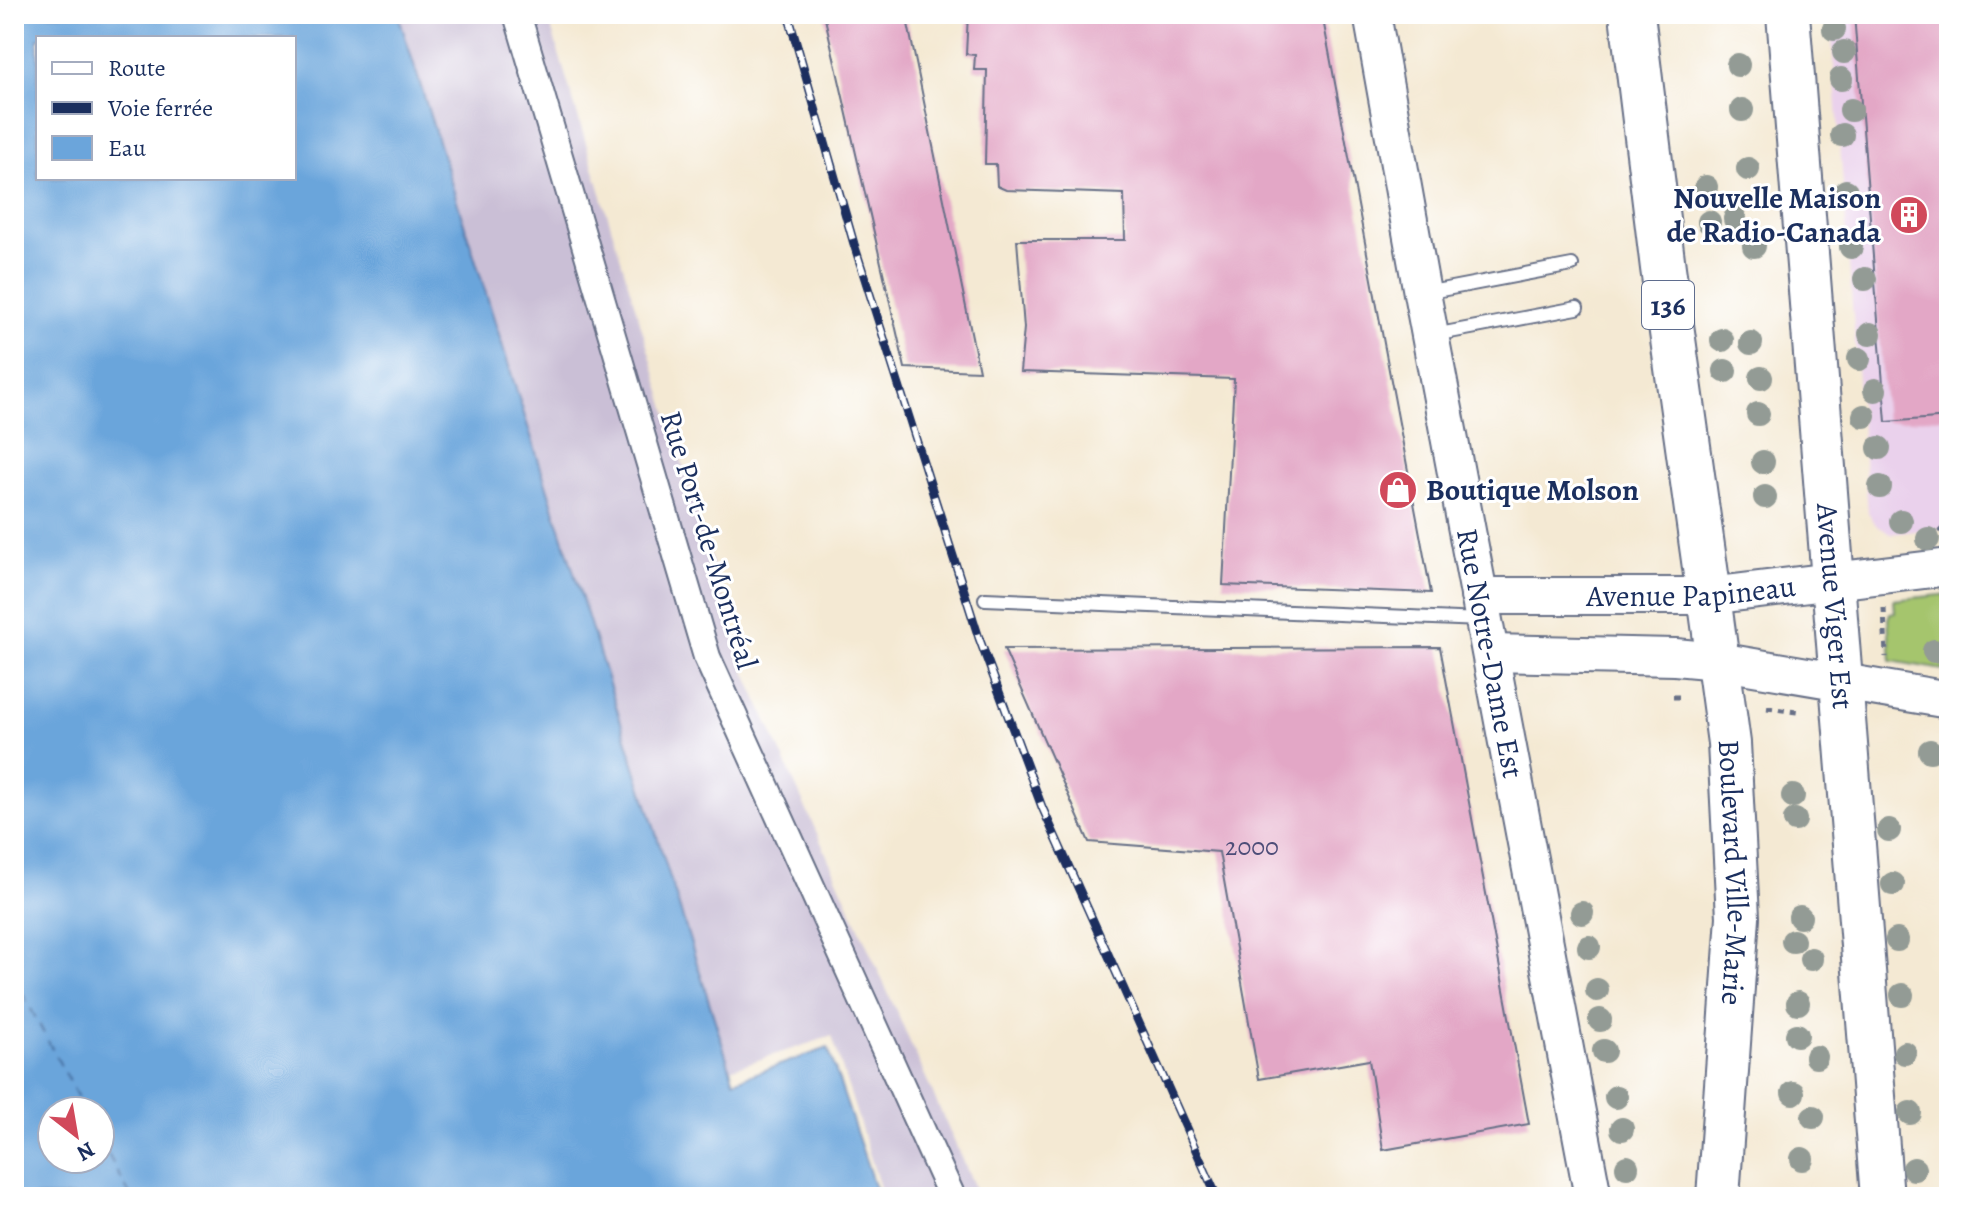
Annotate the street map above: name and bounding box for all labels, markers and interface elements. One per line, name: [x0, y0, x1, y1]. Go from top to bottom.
legend: [36, 36, 296, 180]
text: Route: [108, 52, 166, 84]
text: Voie ferrée: [107, 92, 213, 124]
text: Eau: [108, 132, 146, 164]
place label: Nouvelle Maison de Radio-Canada: [1666, 178, 1881, 252]
building icon: Nouvelle Maison de Radio-Canada: [1888, 194, 1930, 236]
road number: 136: [1642, 281, 1694, 329]
street label: Rue Port-de-Montréal: [651, 406, 767, 674]
shop icon: Boutique Molson: [1377, 469, 1419, 511]
place label: Boutique Molson: [1426, 470, 1639, 510]
street label: Avenue Viger Est: [1807, 501, 1863, 711]
street label: Rue Notre-Dame Est: [1447, 525, 1533, 781]
street label: Avenue Papineau: [1585, 566, 1798, 616]
street label: Boulevard Ville-Marie: [1709, 738, 1758, 1007]
house number: 2000: [1225, 829, 1279, 864]
north arrow: [36, 1095, 116, 1175]
text: N: [71, 1134, 100, 1168]

